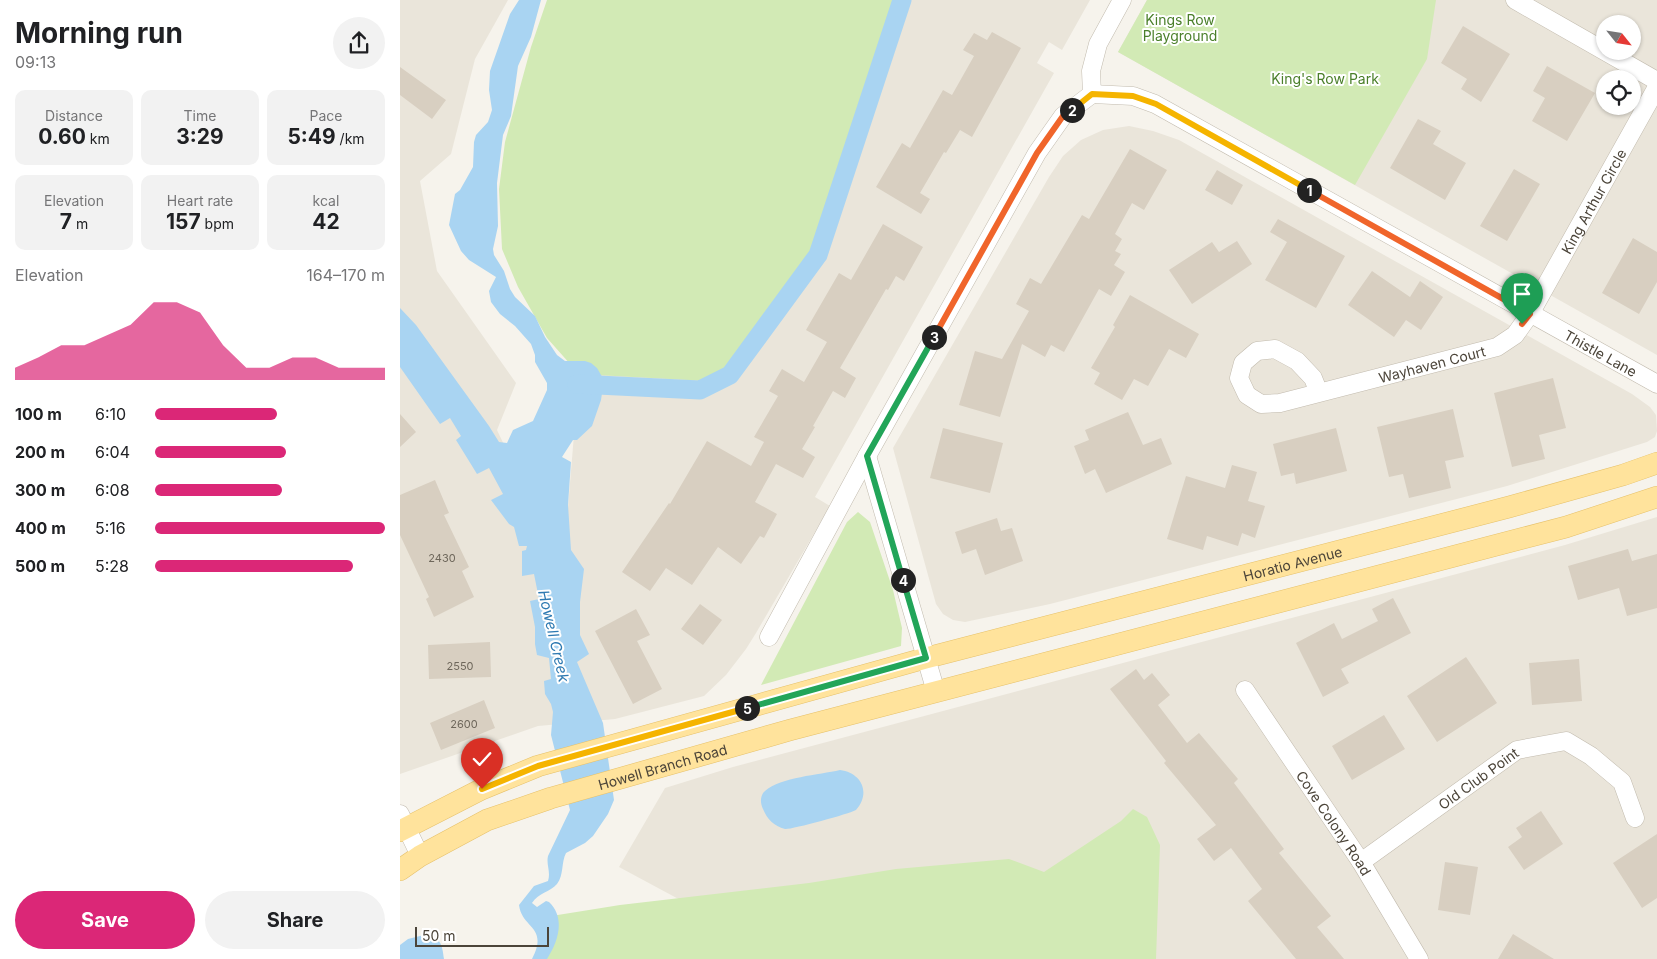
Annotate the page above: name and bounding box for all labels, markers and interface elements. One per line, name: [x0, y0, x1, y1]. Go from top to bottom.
park label: Kings Row Playground: [1143, 11, 1217, 44]
north arrow: [1596, 15, 1641, 60]
map controls: [1596, 15, 1641, 115]
text: Morning run: [15, 16, 183, 50]
button: share: [333, 17, 385, 69]
text: 09:13: [15, 52, 56, 72]
park label: King's Row Park: [1271, 70, 1379, 87]
button: locate: [1596, 70, 1641, 115]
pin: 2: [1060, 98, 1084, 122]
text: 2: [1068, 102, 1077, 119]
text: Distance: [45, 107, 103, 124]
text: Time: [184, 107, 216, 124]
text: Pace: [310, 107, 342, 124]
text: 0.60: [38, 124, 86, 149]
text: 3:29: [176, 124, 224, 149]
text: 5:49: [287, 124, 336, 149]
text: km: [86, 130, 110, 147]
text: /km: [336, 130, 365, 147]
street label: King Arthur Circle: [1557, 146, 1629, 257]
pin: 1: [1296, 178, 1322, 202]
text: 1: [1306, 182, 1313, 199]
text: Elevation: [44, 192, 104, 209]
text: Heart rate: [167, 192, 233, 209]
text: kcal: [313, 192, 339, 209]
text: 7: [60, 209, 72, 234]
text: 157: [166, 209, 201, 234]
text: 42: [312, 209, 340, 234]
text: m: [72, 215, 88, 232]
text: bpm: [201, 215, 234, 232]
text: Elevation: [15, 265, 84, 285]
text: 164–170 m: [306, 265, 385, 285]
pin: [1501, 273, 1543, 324]
icon: arrive: [1508, 280, 1536, 308]
pin: 3: [922, 324, 946, 350]
street label: Thistle Lane: [1562, 326, 1640, 380]
text: 3: [930, 329, 939, 346]
street label: Wayhaven Court: [1377, 342, 1488, 386]
text: 100 m: [15, 404, 62, 424]
text: 6:10: [95, 404, 126, 424]
text: 200 m: [15, 442, 65, 462]
text: 6:04: [95, 442, 130, 462]
text: 300 m: [15, 480, 65, 500]
text: 6:08: [95, 480, 130, 500]
text: 400 m: [15, 518, 66, 538]
text: 5:16: [95, 518, 126, 538]
street label: Horatio Avenue: [1241, 542, 1344, 584]
house number: 2430: [428, 551, 456, 565]
text: 500 m: [15, 556, 65, 576]
text: 5:28: [95, 556, 129, 576]
pin: 4: [890, 568, 916, 592]
text: 4: [899, 572, 908, 589]
water label: Howell Creek: [534, 588, 574, 685]
house number: 2550: [446, 659, 474, 673]
pin: 5: [734, 696, 760, 720]
text: 5: [743, 700, 752, 717]
house number: 2600: [450, 717, 478, 731]
pin: [461, 738, 503, 789]
street label: Howell Branch Road: [596, 740, 729, 793]
street label: Old Club Point: [1435, 743, 1522, 813]
icon: check: [468, 745, 496, 773]
street label: Cove Colony Road: [1293, 767, 1375, 878]
button: Save: [15, 891, 195, 949]
button: Share: [205, 891, 385, 949]
scale bar: [415, 924, 549, 947]
text: 50 m: [422, 927, 456, 944]

